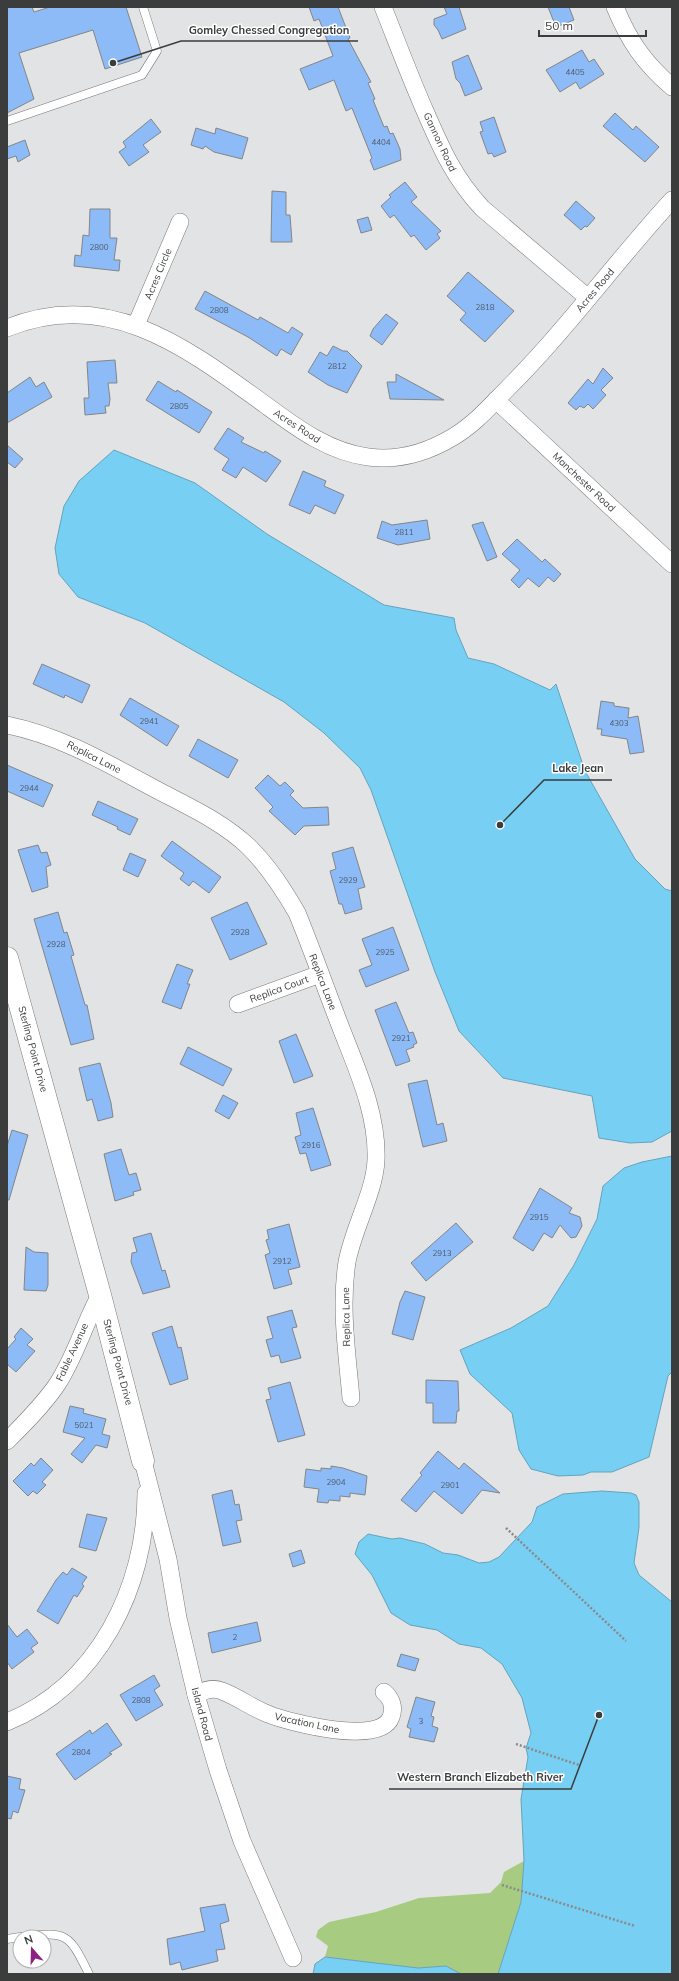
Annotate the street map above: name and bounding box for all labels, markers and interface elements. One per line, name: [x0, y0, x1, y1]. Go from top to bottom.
scale bar: [539, 12, 646, 38]
callout: Gomley Chessed Congregation: [181, 18, 358, 41]
text: 50 m: [545, 18, 573, 33]
text: Gomley Chessed Congregation: [189, 23, 349, 37]
house number: 4405: [565, 67, 585, 77]
street label: Gannon Road: [421, 110, 459, 174]
house number: 4404: [371, 137, 391, 147]
house number: 2800: [89, 242, 109, 252]
street label: Acres Circle: [141, 246, 175, 302]
street label: Acres Road: [573, 265, 617, 315]
house number: 2818: [475, 302, 495, 312]
house number: 2808: [209, 305, 229, 315]
house number: 2812: [327, 361, 347, 371]
house number: 2805: [169, 401, 189, 411]
street label: Acres Road: [271, 406, 323, 446]
street label: Manchester Road: [550, 450, 618, 514]
house number: 2811: [394, 527, 414, 537]
house number: 2941: [139, 716, 159, 726]
house number: 4303: [609, 718, 629, 728]
street label: Replica Lane: [65, 738, 123, 776]
callout: Lake Jean: [544, 757, 612, 780]
text: Lake Jean: [552, 761, 604, 775]
house number: 2944: [19, 783, 39, 793]
house number: 2929: [338, 875, 358, 885]
house number: 2928: [230, 927, 250, 937]
house number: 2928: [46, 939, 66, 949]
house number: 2925: [375, 947, 395, 957]
street label: Replica Lane: [306, 952, 340, 1012]
street label: Replica Court: [248, 972, 311, 1006]
street label: Sterling Point Drive: [15, 1005, 51, 1093]
house number: 2921: [391, 1033, 411, 1043]
house number: 2916: [301, 1140, 321, 1150]
house number: 2915: [529, 1212, 549, 1222]
house number: 2913: [432, 1248, 452, 1258]
house number: 2912: [272, 1256, 292, 1266]
street label: Replica Lane: [339, 1287, 353, 1347]
street label: Sterling Point Drive: [100, 1318, 136, 1406]
street label: Fable Avenue: [53, 1321, 91, 1383]
house number: 5021: [74, 1420, 94, 1430]
house number: 2904: [326, 1477, 346, 1487]
house number: 2901: [440, 1480, 460, 1490]
house number: 2: [233, 1632, 238, 1642]
street label: Island Road: [189, 1686, 215, 1742]
house number: 2808: [131, 1695, 151, 1705]
street label: Vacation Lane: [273, 1710, 341, 1736]
house number: 3: [419, 1716, 424, 1726]
house number: 2804: [71, 1747, 91, 1757]
callout: Western Branch Elizabeth River: [389, 1766, 571, 1789]
text: Western Branch Elizabeth River: [397, 1770, 564, 1784]
north arrow: [12, 1929, 52, 1969]
text: N: [22, 1932, 35, 1948]

